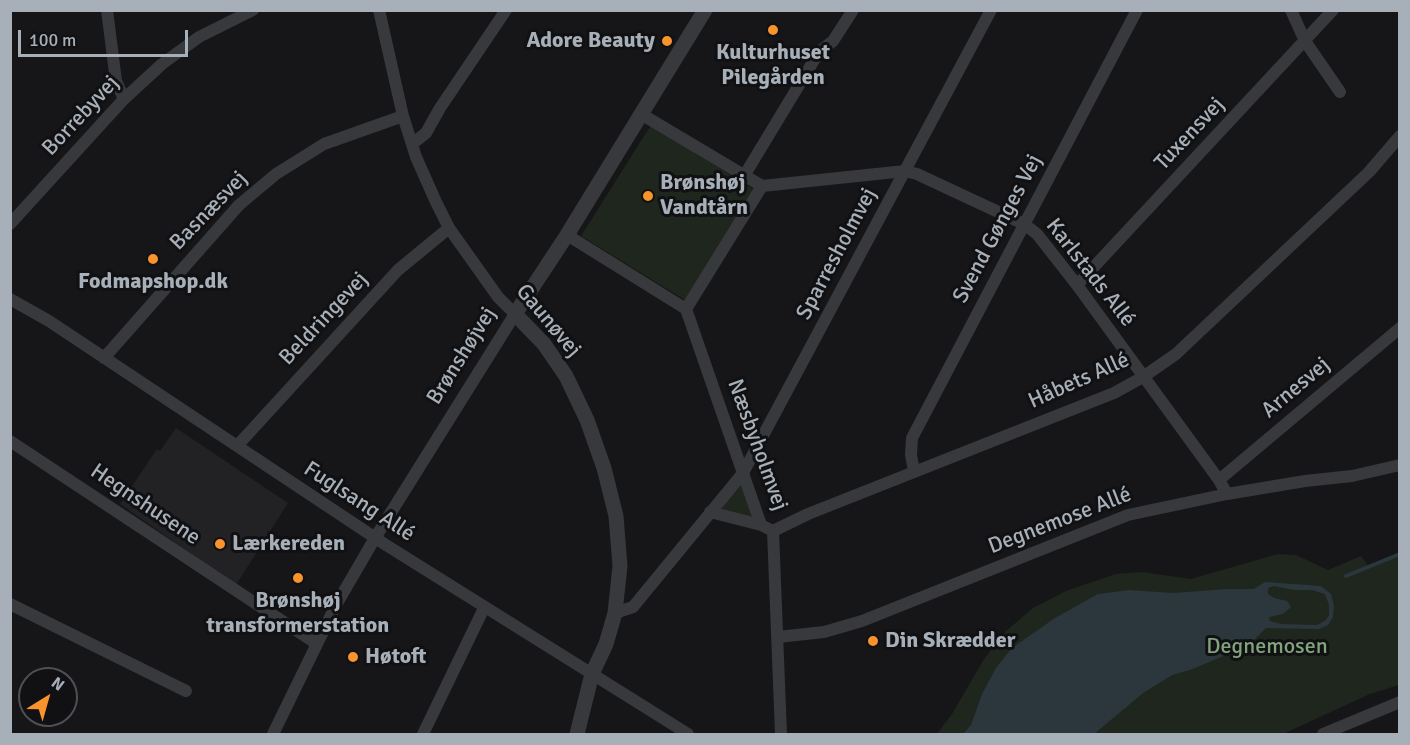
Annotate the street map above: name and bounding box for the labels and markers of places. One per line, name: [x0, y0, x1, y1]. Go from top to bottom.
marker: Kulturhuset Pilegården: [766, 23, 780, 37]
place label: Adore Beauty: [526, 28, 655, 54]
marker: Adore Beauty: [660, 34, 674, 48]
place label: Kulturhuset Pilegården: [716, 40, 830, 92]
place label: Brønshøj Vandtårn: [660, 170, 748, 222]
marker: Brønshøj Vandtårn: [641, 189, 655, 203]
marker: Fodmapshop.dk: [146, 252, 160, 266]
place label: Fodmapshop.dk: [78, 269, 228, 295]
place label: Lærkereden: [232, 531, 345, 557]
marker: Lærkereden: [213, 537, 227, 551]
marker: Brønshøj transformerstation: [291, 571, 305, 585]
place label: Brønshøj transformerstation: [207, 588, 389, 640]
place label: Din Skrædder: [885, 628, 1015, 654]
marker: Din Skrædder: [866, 634, 880, 648]
place label: Høtoft: [365, 644, 426, 670]
marker: Høtoft: [346, 650, 360, 664]

